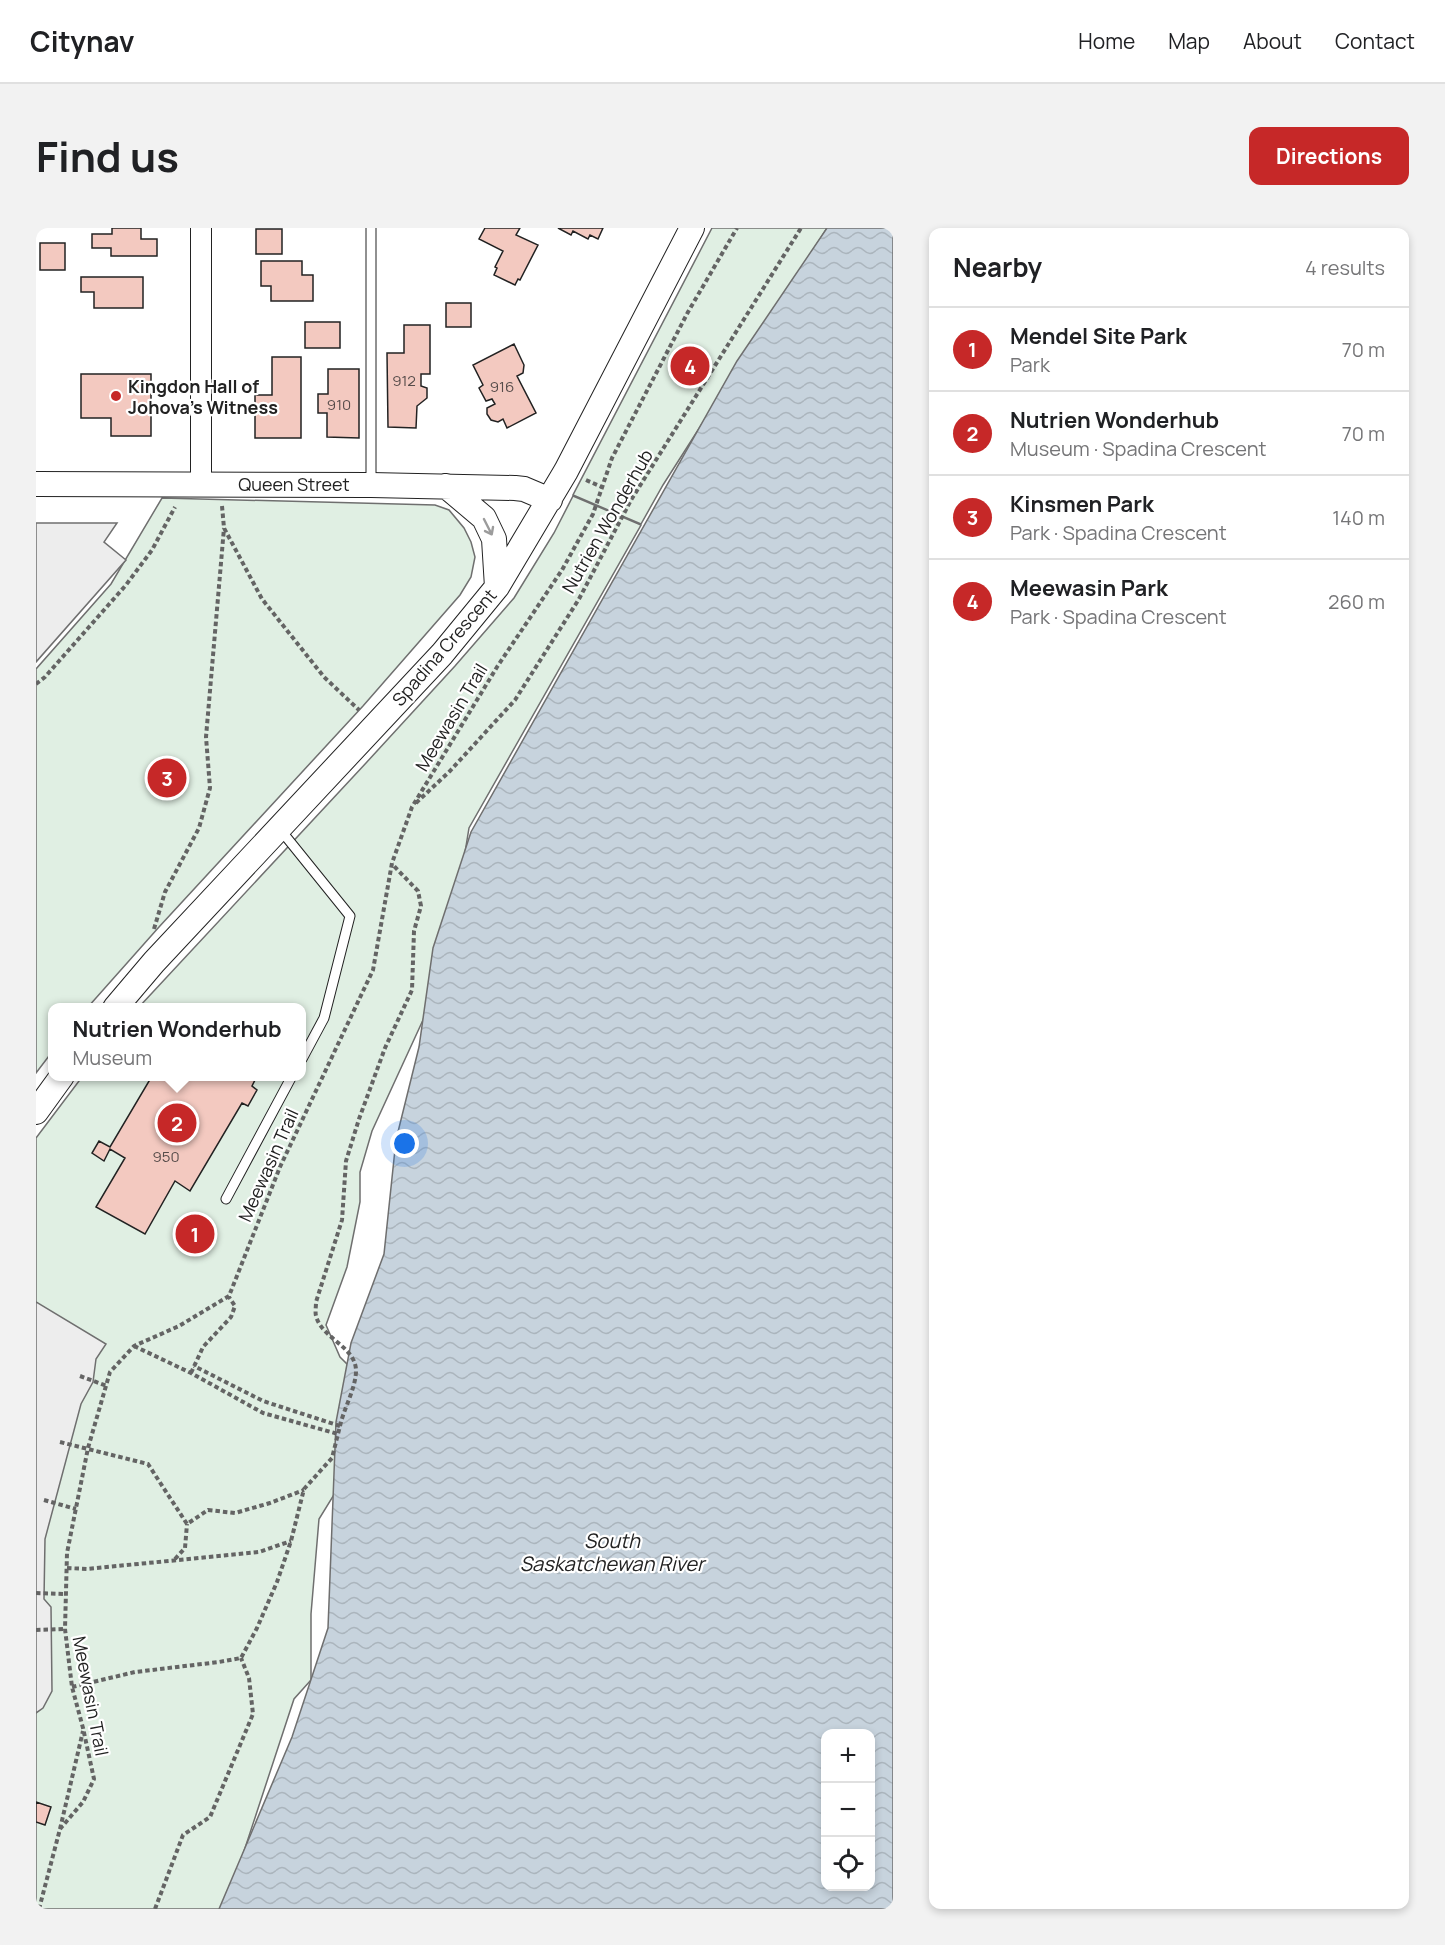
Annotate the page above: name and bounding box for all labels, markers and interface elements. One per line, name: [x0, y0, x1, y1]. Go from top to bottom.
text: Citynav: [30, 22, 134, 60]
text: Home: [1078, 27, 1135, 55]
text: Map: [1168, 27, 1210, 55]
text: About: [1243, 27, 1302, 55]
text: Contact: [1335, 27, 1415, 55]
text: Find us: [36, 127, 179, 185]
button: Directions: [1249, 127, 1409, 185]
text: Nearby: [953, 249, 1042, 285]
text: 4 results: [1305, 254, 1385, 281]
text: Mendel Site Park: [1010, 321, 1187, 351]
text: 1: [968, 336, 977, 363]
text: 70 m: [1342, 336, 1385, 363]
pin: 4: [670, 344, 710, 388]
text: Park: [1010, 351, 1050, 378]
house number: 912: [392, 370, 416, 391]
place label: Kingdon Hall of Johova's Witness: [128, 374, 278, 419]
house number: 916: [490, 376, 514, 397]
marker: Kingdon Hall of Johova's Witness: [109, 389, 123, 403]
house number: 910: [327, 394, 351, 415]
text: Nutrien Wonderhub: [1010, 405, 1219, 435]
text: 2: [967, 420, 978, 447]
text: 70 m: [1342, 420, 1385, 447]
text: Museum · Spadina Crescent: [1010, 435, 1267, 462]
street label: Nutrien Wonderhub: [556, 445, 658, 597]
street label: Queen Street: [238, 472, 350, 496]
text: Kinsmen Park: [1010, 489, 1154, 519]
text: 3: [967, 504, 978, 531]
text: 140 m: [1332, 504, 1385, 531]
one-way arrow: [483, 517, 494, 535]
text: Park · Spadina Crescent: [1010, 519, 1227, 546]
text: Meewasin Park: [1010, 573, 1168, 603]
street label: Spadina Crescent: [386, 583, 502, 711]
text: 4: [966, 588, 979, 615]
text: 260 m: [1328, 588, 1385, 615]
text: Park · Spadina Crescent: [1010, 603, 1227, 630]
street label: Meewasin Trail: [409, 659, 493, 775]
pin: 3: [148, 756, 186, 800]
popup: [48, 1003, 306, 1081]
text: Nutrien Wonderhub: [72, 1014, 282, 1044]
text: Museum: [72, 1044, 152, 1071]
pin: 2: [158, 1100, 196, 1146]
street label: Meewasin Trail: [232, 1105, 304, 1225]
your location: [390, 1129, 419, 1158]
house number: 950: [152, 1146, 180, 1167]
pin: 1: [176, 1212, 214, 1256]
water label: South Saskatchewan River: [520, 1527, 707, 1577]
street label: Meewasin Trail: [68, 1634, 114, 1758]
map controls: [821, 1729, 875, 1891]
button: +: [821, 1729, 875, 1783]
button: −: [821, 1783, 875, 1837]
button: locate: [821, 1837, 875, 1891]

